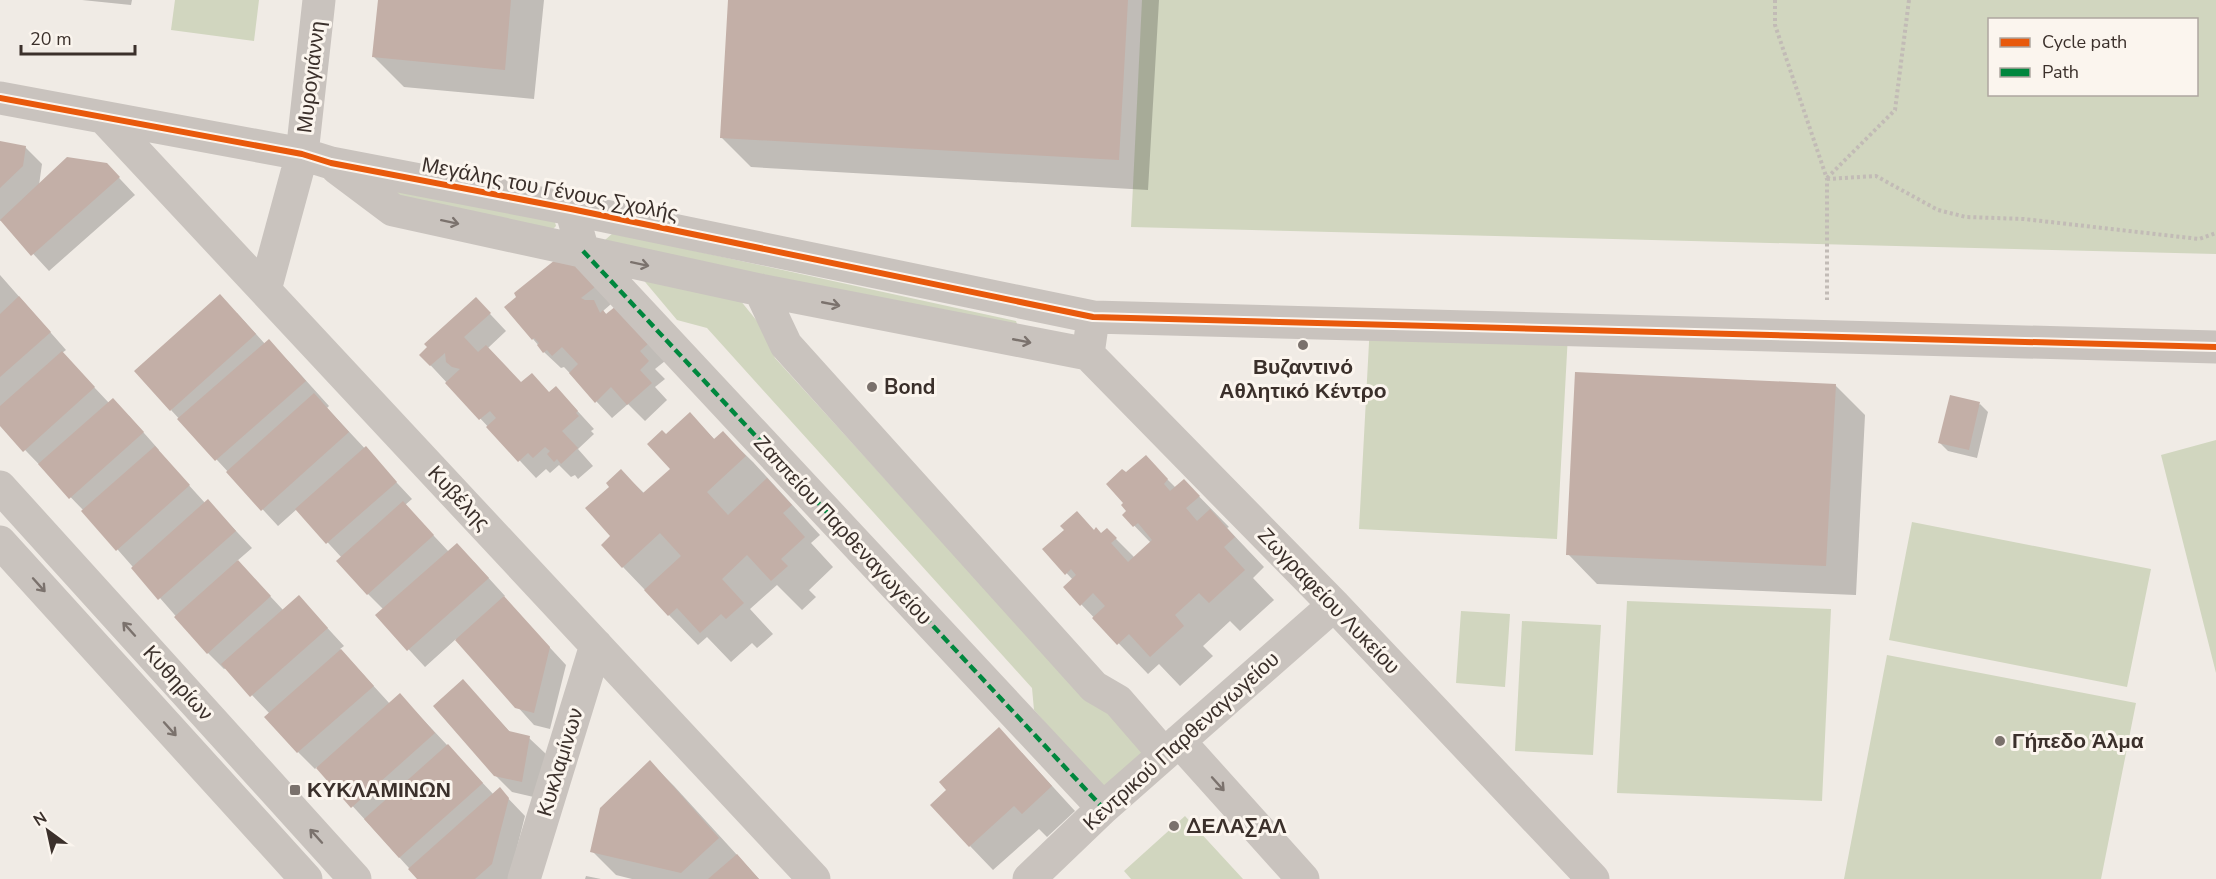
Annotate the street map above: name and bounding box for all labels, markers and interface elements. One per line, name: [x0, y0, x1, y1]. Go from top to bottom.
scale bar: [21, 18, 135, 56]
legend: [1988, 18, 2198, 96]
street label: Μυρογιάννη: [290, 19, 332, 135]
text: 20 m: [30, 27, 72, 51]
text: Cycle path: [2042, 30, 2127, 54]
text: Path: [2042, 60, 2079, 84]
street label: Μεγάλης του Γένους Σχολής: [419, 150, 681, 228]
one-way arrow: [440, 217, 459, 229]
one-way arrow: [631, 258, 650, 270]
one-way arrow: [821, 299, 840, 310]
one-way arrow: [1012, 336, 1032, 347]
marker: Βυζαντινό Αθλητικό Κέντρο: [1296, 338, 1310, 352]
place label: Βυζαντινό Αθλητικό Κέντρο: [1219, 353, 1387, 405]
place label: Bond: [884, 373, 935, 401]
marker: Bond: [865, 380, 879, 394]
street label: Ζαππείου Παρθεναγωγείου: [748, 429, 938, 631]
street label: Κυβέλης: [422, 459, 496, 537]
street label: Ζωγραφείου Λυκείου: [1252, 522, 1406, 680]
one-way arrow: [32, 577, 46, 592]
one-way arrow: [122, 621, 136, 636]
street label: Κυθηρίων: [137, 639, 219, 727]
street label: Κεντρικού Παρθεναγωγείου: [1077, 645, 1285, 837]
street label: Κυκλαμίνων: [530, 704, 590, 820]
one-way arrow: [163, 722, 178, 737]
place label: Γήπεδο Άλμα: [2012, 727, 2144, 755]
marker: Γήπεδο Άλμα: [1993, 734, 2007, 748]
place label: ΚΥΚΛΑΜΙΝΩΝ: [307, 776, 451, 804]
one-way arrow: [1211, 776, 1225, 791]
marker: ΚΥΚΛΑΜΙΝΩΝ: [288, 783, 302, 797]
north arrow: [18, 801, 78, 861]
text: N: [29, 807, 51, 832]
place label: ΔΕΛΑΣΑΛ: [1186, 812, 1287, 840]
marker: ΔΕΛΑΣΑΛ: [1167, 819, 1181, 833]
one-way arrow: [309, 828, 323, 843]

